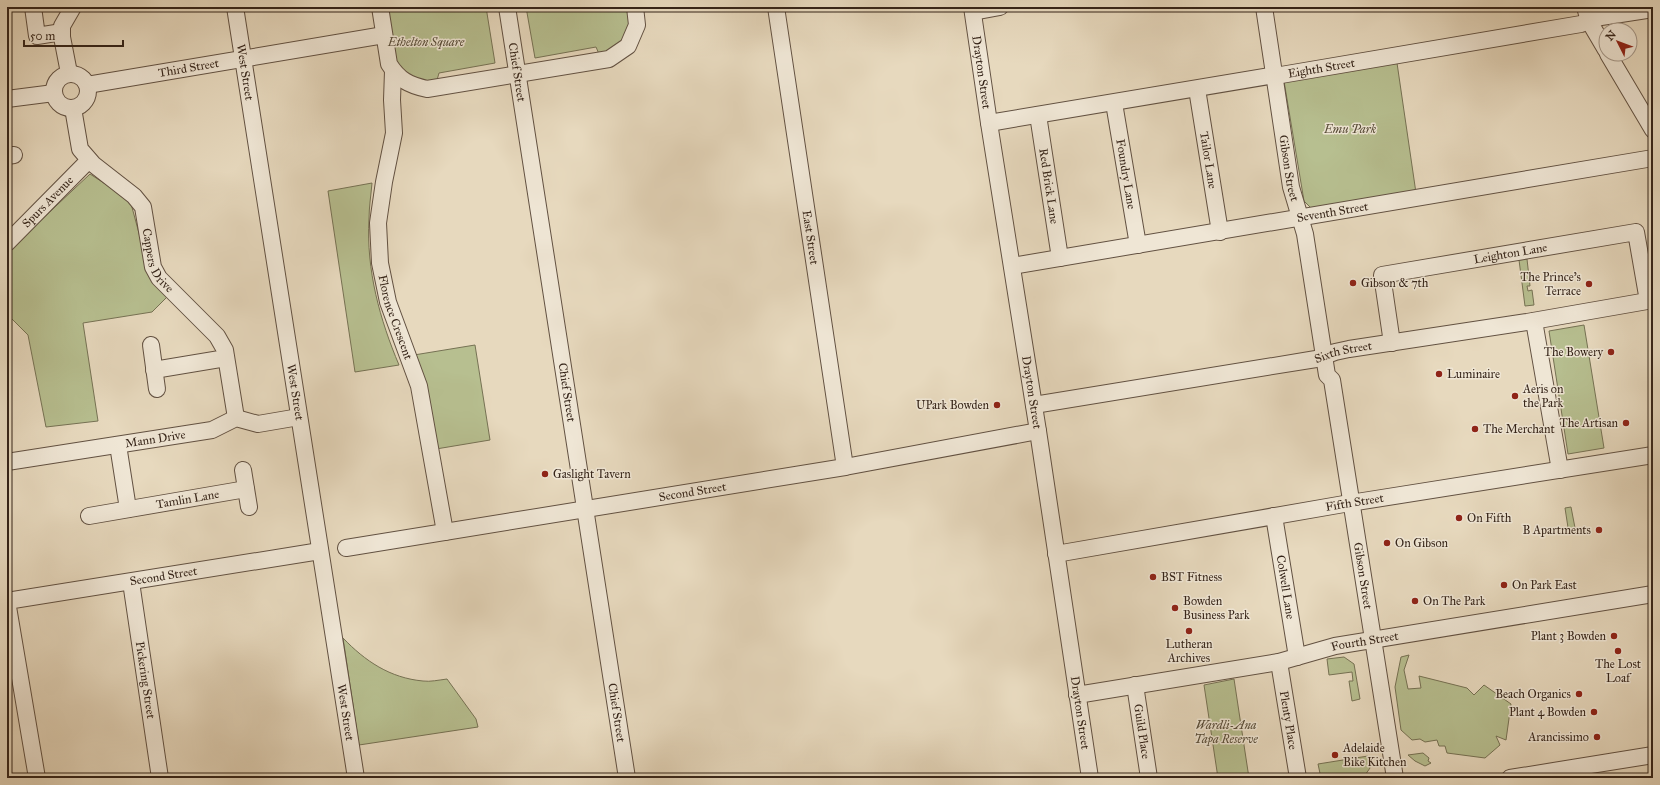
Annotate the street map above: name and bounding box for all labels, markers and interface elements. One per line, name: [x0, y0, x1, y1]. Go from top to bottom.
scale bar: [24, 22, 123, 48]
north arrow: [1598, 22, 1638, 62]
text: N: [1603, 27, 1619, 43]
text: 50 m: [30, 29, 55, 43]
park label: Ethelton Square: [387, 35, 465, 49]
street label: Drayton Street: [969, 35, 994, 111]
street label: Chief Street: [506, 42, 529, 103]
street label: West Street: [234, 43, 257, 102]
street label: Eighth Street: [1287, 55, 1357, 81]
street label: Third Street: [157, 56, 221, 80]
park label: Emu Park: [1323, 122, 1377, 136]
street label: Tailor Lane: [1197, 130, 1220, 190]
street label: Gibson Street: [1276, 134, 1302, 204]
street label: Foundry Lane: [1113, 138, 1139, 210]
street label: Red Brick Lane: [1036, 147, 1062, 225]
street label: Spurs Avenue: [19, 173, 76, 230]
street label: Seventh Street: [1296, 199, 1370, 225]
street label: East Street: [800, 209, 822, 266]
street label: Cappers Drive: [140, 227, 177, 296]
street label: Leighton Lane: [1473, 240, 1548, 266]
place label: The Prince’s Terrace: [1520, 270, 1581, 298]
street label: Florence Crescent: [376, 273, 416, 362]
place label: Gibson & 7th: [1361, 276, 1429, 290]
marker: Gibson & 7th: [1348, 278, 1358, 288]
marker: The Prince’s Terrace: [1584, 279, 1594, 289]
street label: Sixth Street: [1312, 338, 1374, 366]
place label: The Bowery: [1544, 345, 1603, 359]
marker: The Bowery: [1606, 347, 1616, 357]
street label: Drayton Street: [1019, 355, 1045, 431]
street label: Chief Street: [555, 362, 579, 424]
street label: West Street: [284, 363, 307, 422]
place label: Luminaire: [1447, 367, 1500, 381]
marker: Luminaire: [1434, 369, 1444, 379]
place label: Aeris on the Park: [1522, 382, 1564, 410]
marker: Aeris on the Park: [1510, 391, 1520, 401]
place label: UPark Bowden: [916, 398, 990, 412]
marker: UPark Bowden: [992, 400, 1002, 410]
place label: The Artisan: [1559, 416, 1618, 430]
marker: The Artisan: [1621, 418, 1631, 428]
place label: The Merchant: [1483, 422, 1555, 436]
marker: The Merchant: [1470, 424, 1480, 434]
street label: Mann Drive: [124, 427, 186, 450]
place label: Gaslight Tavern: [553, 467, 631, 482]
marker: Gaslight Tavern: [540, 469, 550, 479]
street label: Second Street: [658, 479, 728, 504]
street label: Tamlin Lane: [155, 487, 220, 511]
street label: Fifth Street: [1324, 491, 1385, 514]
place label: On Fifth: [1467, 511, 1512, 525]
marker: On Fifth: [1454, 513, 1464, 523]
place label: B Apartments: [1522, 523, 1591, 537]
marker: B Apartments: [1594, 525, 1604, 535]
place label: On Gibson: [1395, 536, 1449, 550]
marker: On Gibson: [1382, 538, 1392, 548]
street label: Gibson Street: [1351, 541, 1375, 611]
street label: Colwell Lane: [1273, 554, 1298, 620]
street label: Second Street: [129, 564, 199, 588]
place label: BST Fitness: [1161, 570, 1222, 584]
marker: BST Fitness: [1148, 572, 1158, 582]
place label: On Park East: [1512, 578, 1578, 592]
marker: On Park East: [1499, 580, 1509, 590]
place label: Bowden Business Park: [1183, 594, 1250, 622]
place label: On The Park: [1423, 594, 1486, 608]
marker: On The Park: [1410, 596, 1420, 606]
marker: Bowden Business Park: [1170, 603, 1180, 613]
marker: Lutheran Archives: [1184, 626, 1194, 636]
street label: Fourth Street: [1329, 629, 1400, 654]
place label: Plant 3 Bowden: [1531, 629, 1607, 643]
marker: Plant 3 Bowden: [1609, 631, 1619, 641]
place label: Lutheran Archives: [1165, 637, 1213, 665]
street label: Pickering Street: [133, 640, 158, 720]
marker: The Lost Loaf: [1613, 646, 1623, 656]
place label: The Lost Loaf: [1595, 657, 1642, 685]
street label: Drayton Street: [1068, 675, 1093, 751]
street label: Chief Street: [605, 682, 628, 744]
street label: West Street: [334, 683, 357, 742]
place label: Beach Organics: [1495, 687, 1571, 702]
marker: Beach Organics: [1574, 689, 1584, 699]
street label: Plenty Place: [1277, 690, 1300, 751]
street label: Guild Place: [1131, 703, 1153, 760]
place label: Plant 4 Bowden: [1509, 705, 1587, 719]
marker: Plant 4 Bowden: [1589, 707, 1599, 717]
park label: Wardli-Ana Tapa Reserve: [1194, 718, 1258, 747]
place label: Arancissimo: [1527, 730, 1589, 744]
marker: Arancissimo: [1592, 732, 1602, 742]
place label: Adelaide Bike Kitchen: [1342, 741, 1407, 769]
marker: Adelaide Bike Kitchen: [1330, 750, 1340, 760]

